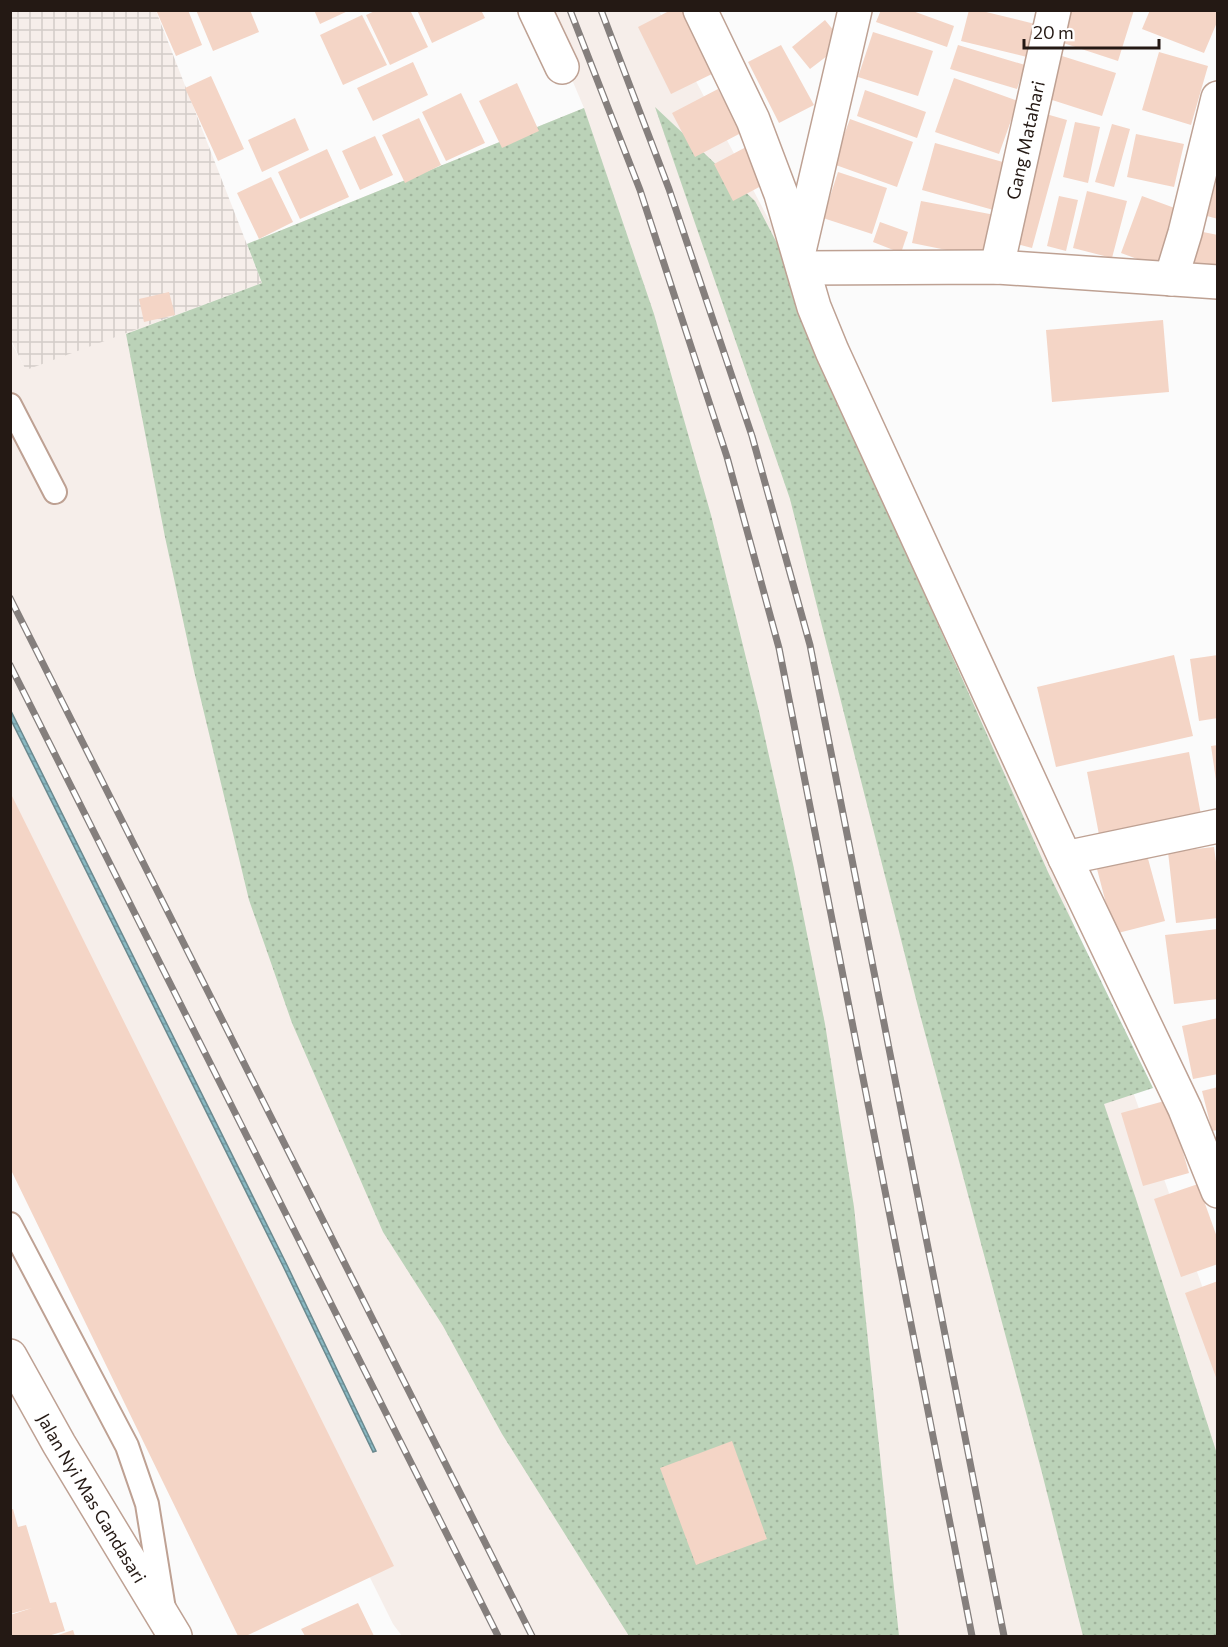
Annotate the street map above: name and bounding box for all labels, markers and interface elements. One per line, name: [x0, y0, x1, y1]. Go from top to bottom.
scale bar: [1024, 12, 1159, 50]
text: 20 m: [1033, 21, 1074, 43]
street label: Gang Matahari: [1001, 79, 1049, 202]
street label: Jalan Nyi Mas Gandasari: [33, 1409, 151, 1587]

